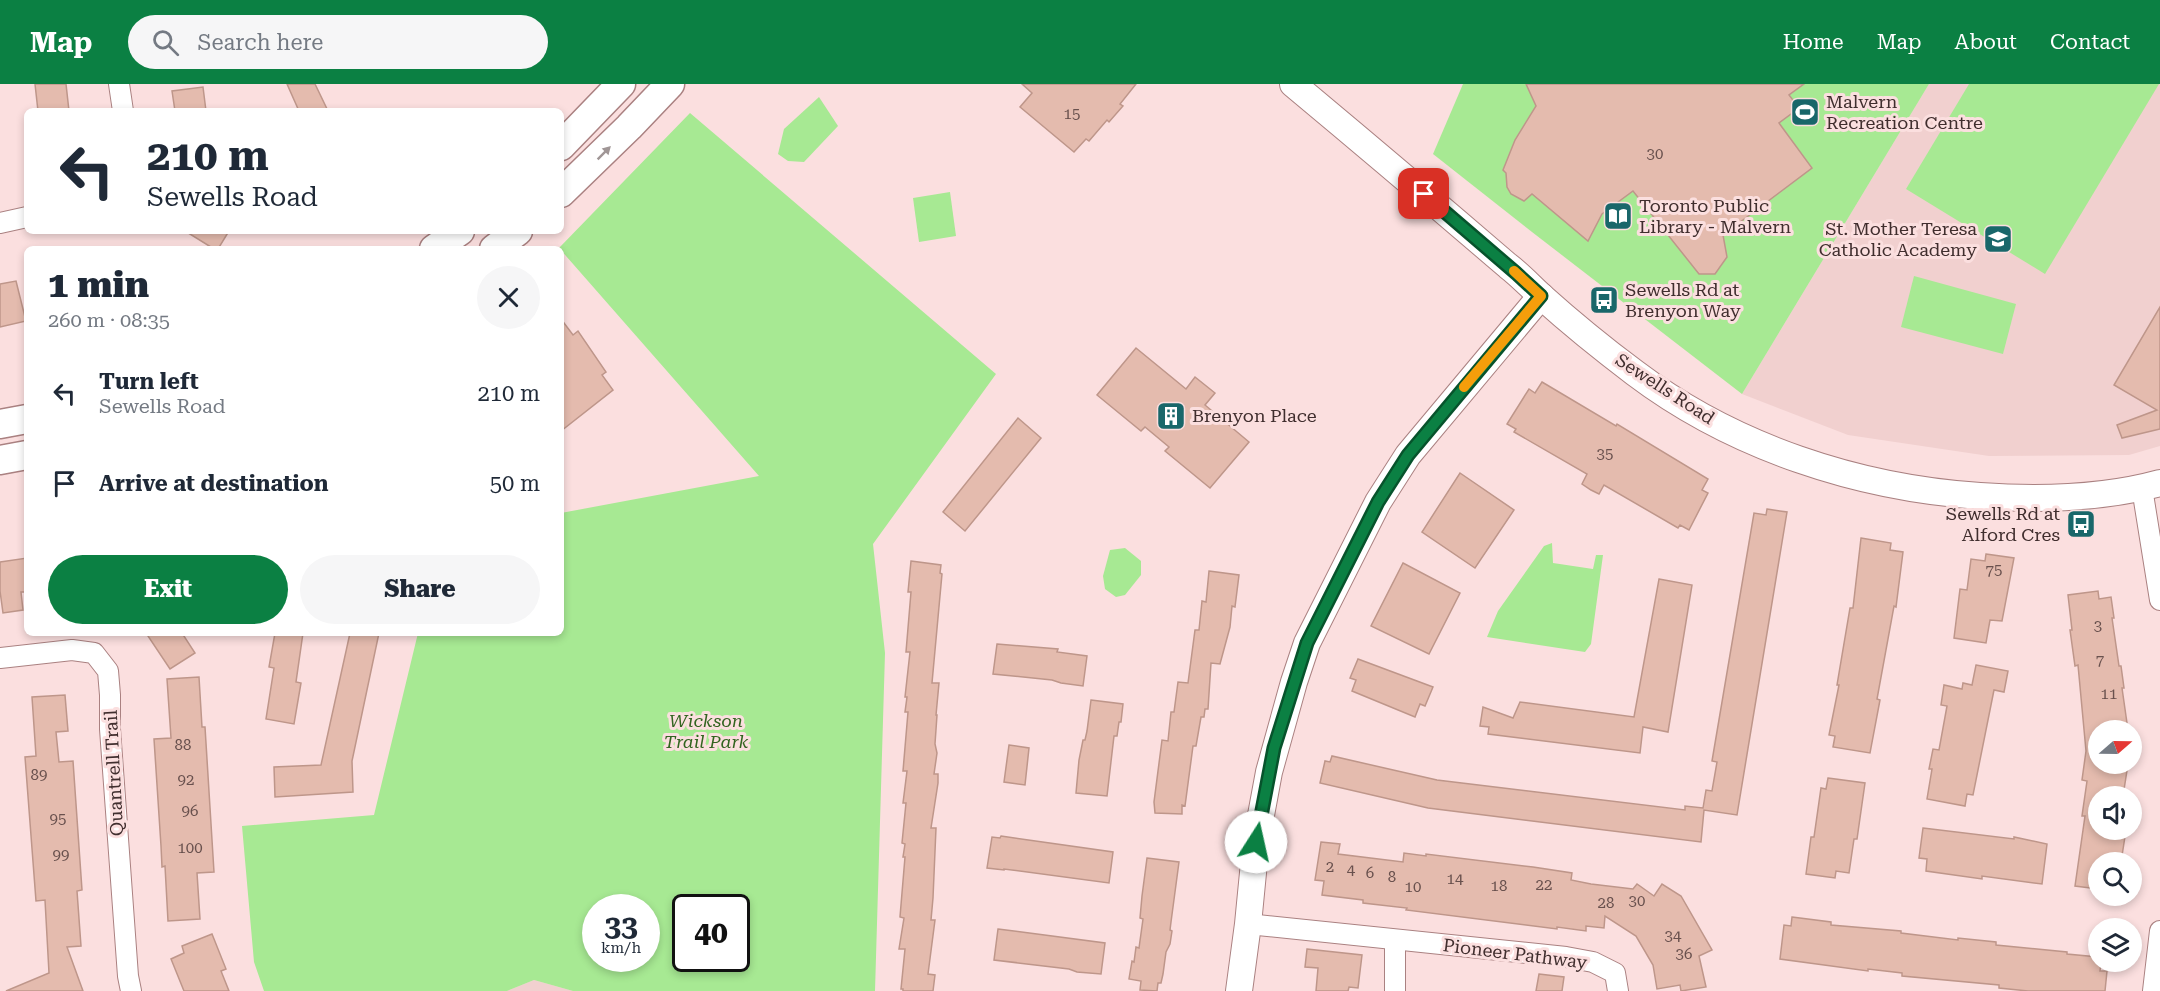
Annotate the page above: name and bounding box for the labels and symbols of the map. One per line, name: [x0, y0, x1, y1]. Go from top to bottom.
place label: Malvern Recreation Centre: [1826, 91, 1983, 133]
sports icon: Malvern Recreation Centre: [1789, 96, 1821, 128]
house number: 15: [1064, 105, 1080, 123]
house number: 30: [1647, 145, 1663, 163]
one-way arrow: [596, 147, 610, 161]
pin: [1398, 168, 1449, 219]
place label: Toronto Public Library - Malvern: [1639, 195, 1792, 237]
library icon: Toronto Public Library - Malvern: [1602, 200, 1634, 232]
place label: St. Mother Teresa Catholic Academy: [1819, 218, 1977, 260]
school or university icon: St. Mother Teresa Catholic Academy: [1982, 223, 2014, 255]
place label: Sewells Rd at Brenyon Way: [1625, 279, 1741, 321]
bus stop icon: Sewells Rd at Brenyon Way: [1588, 284, 1620, 316]
street label: Sewells Road: [1612, 349, 1719, 429]
building icon: Brenyon Place: [1155, 400, 1187, 432]
place label: Brenyon Place: [1192, 405, 1317, 426]
house number: 35: [1597, 445, 1613, 463]
place label: Sewells Rd at Alford Cres: [1946, 503, 2060, 545]
bus stop icon: Sewells Rd at Alford Cres: [2065, 508, 2097, 540]
house number: 75: [1986, 561, 2002, 579]
house number: 3: [2094, 617, 2102, 635]
house number: 7: [2096, 651, 2104, 669]
house number: 11: [2101, 685, 2117, 703]
street label: Quantrell Trail: [100, 709, 127, 837]
park label: Wickson Trail Park: [664, 710, 749, 752]
north arrow: [2088, 720, 2142, 774]
house number: 88: [175, 736, 191, 754]
house number: 89: [31, 766, 47, 784]
house number: 92: [178, 771, 194, 789]
house number: 96: [182, 802, 198, 820]
house number: 95: [50, 810, 66, 828]
position arrow: [1224, 810, 1288, 874]
house number: 100: [177, 839, 203, 857]
house number: 99: [53, 846, 69, 864]
house number: 2: [1326, 858, 1334, 876]
house number: 4: [1347, 861, 1356, 879]
house number: 6: [1366, 864, 1374, 882]
house number: 8: [1388, 868, 1396, 886]
house number: 14: [1447, 870, 1464, 888]
house number: 22: [1536, 876, 1552, 894]
house number: 18: [1491, 877, 1507, 895]
house number: 10: [1405, 878, 1421, 896]
house number: 30: [1629, 892, 1645, 910]
speed limit sign: 40: [672, 894, 750, 972]
house number: 28: [1598, 894, 1614, 912]
house number: 34: [1665, 927, 1682, 945]
street label: Pioneer Pathway: [1442, 934, 1589, 973]
house number: 36: [1676, 945, 1692, 963]

